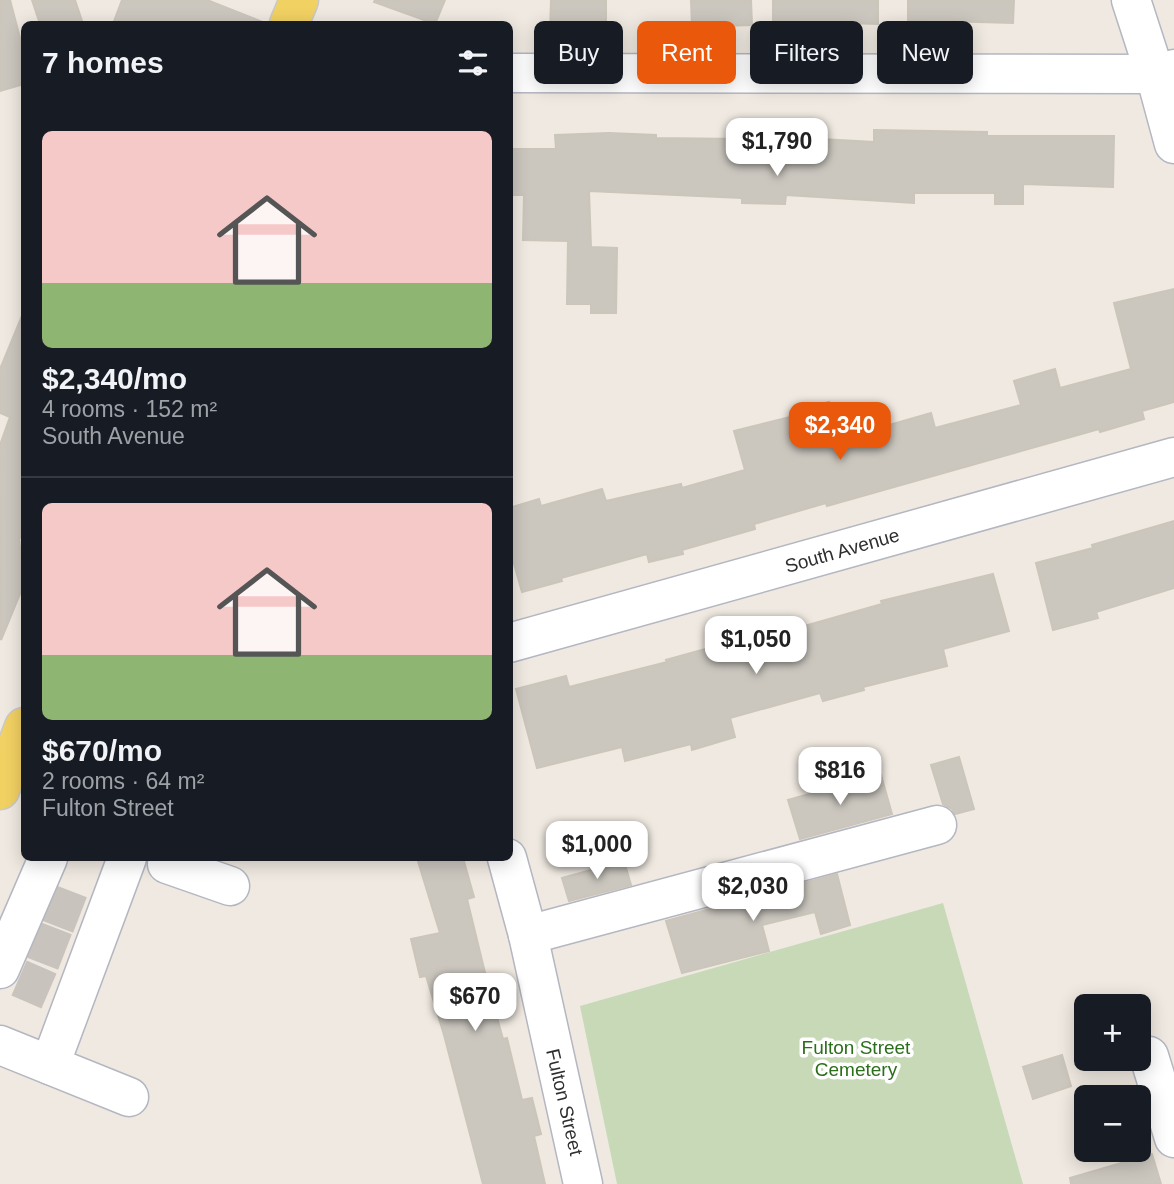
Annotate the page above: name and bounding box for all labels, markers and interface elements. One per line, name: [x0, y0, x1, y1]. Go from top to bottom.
chip: Buy: [534, 21, 623, 84]
chip: Rent: [637, 21, 736, 84]
chip: Filters: [750, 21, 863, 84]
chip: New: [877, 21, 973, 84]
icon: filters: [454, 44, 492, 82]
text: 7 homes: [42, 46, 164, 79]
pin: $1,790: [720, 118, 834, 178]
text: $1,790: [742, 128, 812, 154]
icon: home: [204, 177, 330, 303]
text: $2,340/mo: [42, 362, 187, 395]
text: 4 rooms · 152 m²: [42, 396, 217, 422]
pin: $2,340: [783, 402, 897, 462]
text: $2,340: [805, 412, 875, 438]
text: South Avenue: [42, 423, 185, 449]
street label: South Avenue: [783, 524, 902, 577]
icon: home: [204, 549, 330, 675]
pin: $1,050: [699, 616, 813, 676]
text: $1,050: [721, 626, 791, 652]
text: $670/mo: [42, 734, 162, 767]
pin: $816: [799, 748, 881, 807]
text: $816: [814, 757, 866, 783]
text: 2 rooms · 64 m²: [42, 768, 204, 794]
text: Fulton Street: [42, 795, 174, 821]
pin: $1,000: [540, 822, 654, 881]
text: $1,000: [562, 831, 632, 857]
pin: $2,030: [696, 864, 810, 923]
text: $2,030: [718, 873, 788, 899]
pin: $670: [434, 974, 516, 1033]
text: $670: [449, 983, 501, 1009]
map controls: [1074, 994, 1151, 1162]
button: +: [1074, 994, 1151, 1071]
park label: Fulton Street Cemetery: [802, 1037, 911, 1080]
street label: Fulton Street: [542, 1047, 587, 1158]
button: −: [1074, 1085, 1151, 1162]

